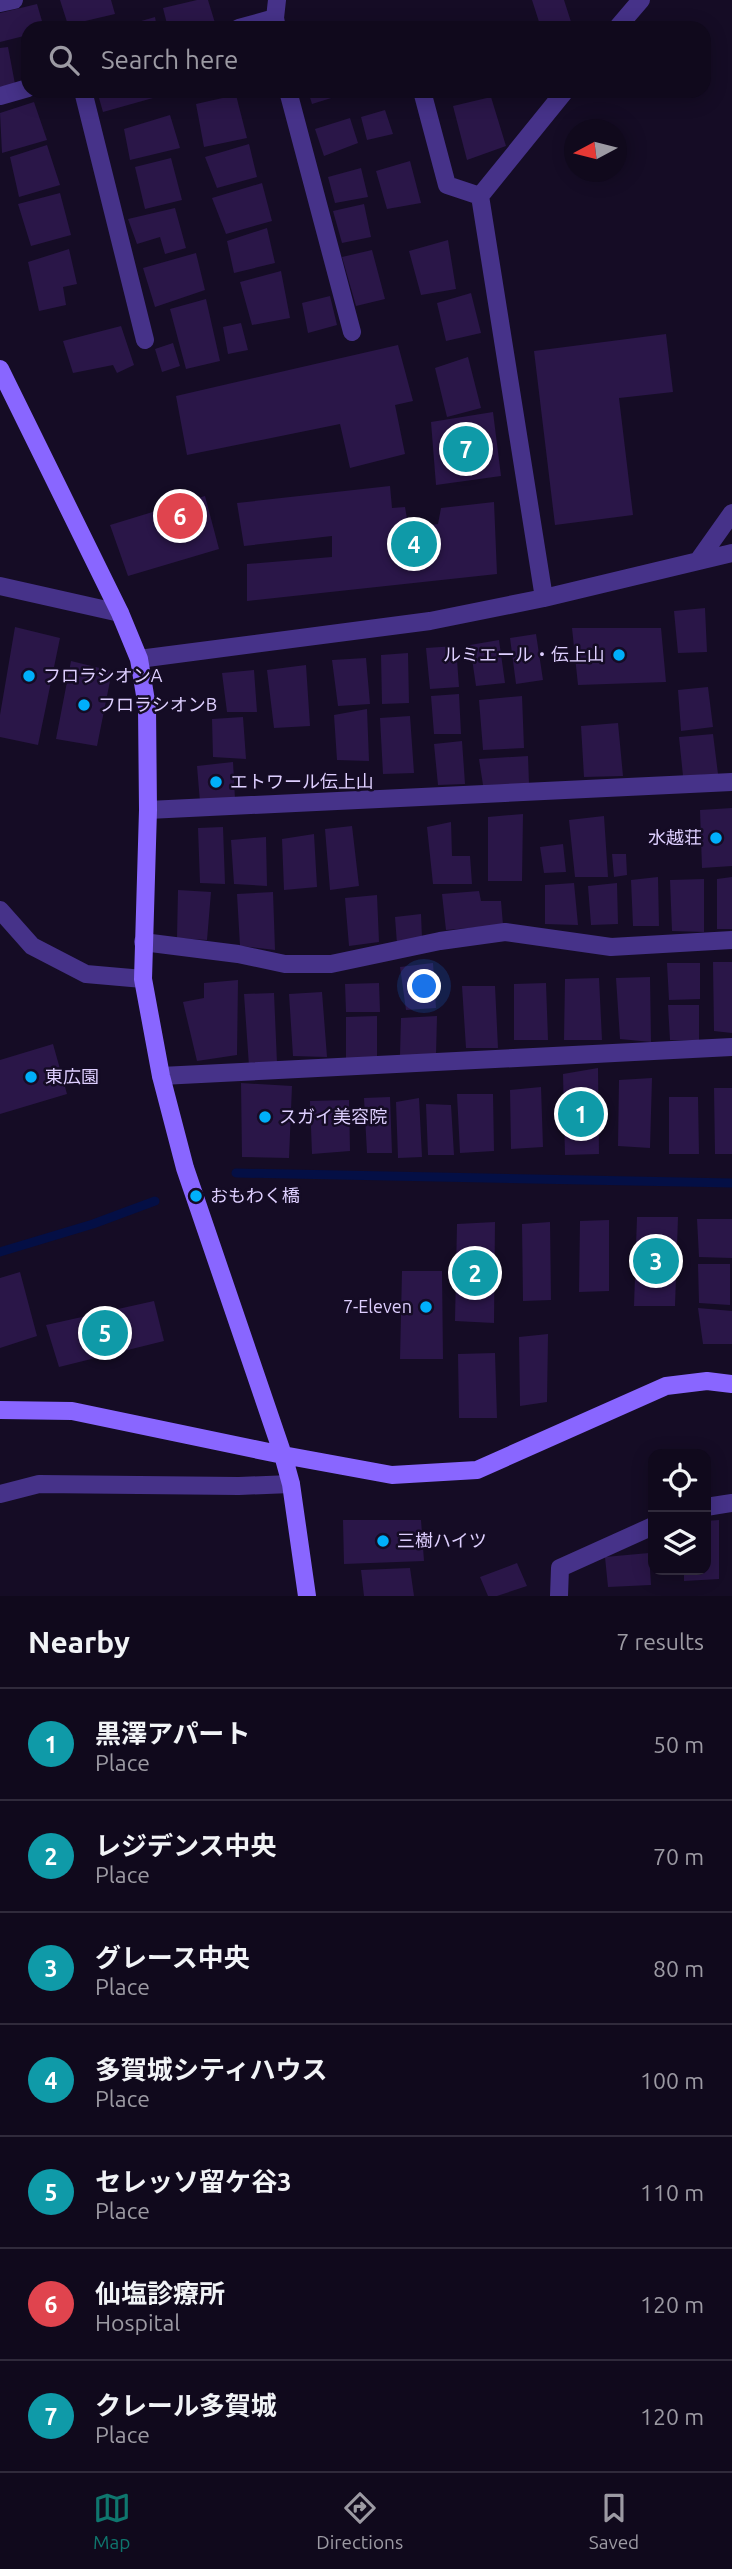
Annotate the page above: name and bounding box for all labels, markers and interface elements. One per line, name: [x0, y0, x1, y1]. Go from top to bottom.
search box: [21, 21, 711, 98]
icon: search: [45, 41, 83, 79]
text: Search here: [101, 45, 238, 74]
north arrow: [564, 119, 627, 182]
pin: 7: [443, 423, 489, 475]
pin: 6: [157, 490, 203, 542]
pin: 4: [391, 518, 437, 570]
place label: ルミエール・伝上山: [443, 644, 605, 664]
marker: ルミエール・伝上山: [611, 647, 627, 663]
place label: フロラシオンA: [43, 665, 163, 685]
marker: フロラシオンA: [21, 668, 37, 684]
place label: フロラシオンB: [98, 694, 217, 714]
marker: フロラシオンB: [76, 697, 92, 713]
place label: エトワール伝上山: [230, 771, 374, 791]
marker: エトワール伝上山: [208, 774, 224, 790]
place label: 水越荘: [648, 827, 702, 847]
marker: 水越荘: [708, 830, 724, 846]
your location: [407, 969, 441, 1003]
place label: 東広園: [45, 1066, 99, 1086]
marker: 東広園: [23, 1069, 39, 1085]
pin: 1: [558, 1088, 604, 1140]
place label: スガイ美容院: [279, 1106, 387, 1126]
marker: スガイ美容院: [257, 1109, 273, 1125]
place label: おもわく橋: [210, 1185, 300, 1205]
marker: おもわく橋: [188, 1188, 204, 1204]
pin: 3: [633, 1235, 679, 1287]
pin: 2: [452, 1247, 498, 1299]
place label: 7-Eleven: [343, 1296, 412, 1316]
marker: 7-Eleven: [418, 1299, 434, 1315]
pin: 5: [82, 1307, 128, 1359]
map controls: [648, 1449, 711, 1575]
button: locate: [648, 1449, 711, 1512]
button: layers: [648, 1512, 711, 1575]
place label: 三樹ハイツ: [397, 1530, 487, 1550]
marker: 三樹ハイツ: [375, 1533, 391, 1549]
text: Nearby: [28, 1625, 130, 1659]
text: 7 results: [616, 1629, 704, 1654]
text: 黒澤アパート: [95, 1719, 250, 1748]
text: 1: [45, 1732, 57, 1757]
text: 50 m: [653, 1732, 704, 1757]
text: Place: [95, 1750, 150, 1775]
text: レジデンス中央: [95, 1831, 276, 1860]
text: 2: [45, 1844, 57, 1869]
text: 70 m: [653, 1844, 704, 1869]
text: Place: [95, 1862, 150, 1887]
text: グレース中央: [95, 1943, 250, 1972]
text: 3: [45, 1956, 57, 1981]
text: 80 m: [653, 1956, 704, 1981]
text: Place: [95, 1974, 150, 1999]
text: 多賀城シティハウス: [95, 2055, 327, 2084]
text: 4: [45, 2068, 57, 2093]
text: 100 m: [640, 2068, 704, 2093]
text: Place: [95, 2086, 150, 2111]
text: セレッソ留ケ谷3: [95, 2167, 292, 2196]
text: 5: [45, 2180, 57, 2205]
text: 110 m: [640, 2180, 704, 2205]
text: Place: [95, 2198, 150, 2223]
text: 仙塩診療所: [95, 2279, 225, 2308]
text: 6: [45, 2292, 57, 2317]
text: 120 m: [640, 2292, 704, 2317]
text: Hospital: [95, 2310, 180, 2335]
text: クレール多賀城: [95, 2391, 277, 2420]
text: 7: [45, 2404, 57, 2429]
text: 120 m: [640, 2404, 704, 2429]
text: Place: [95, 2422, 150, 2447]
tab: Map: [93, 2489, 131, 2553]
tab: Directions: [316, 2489, 403, 2553]
tab: Saved: [589, 2489, 639, 2553]

